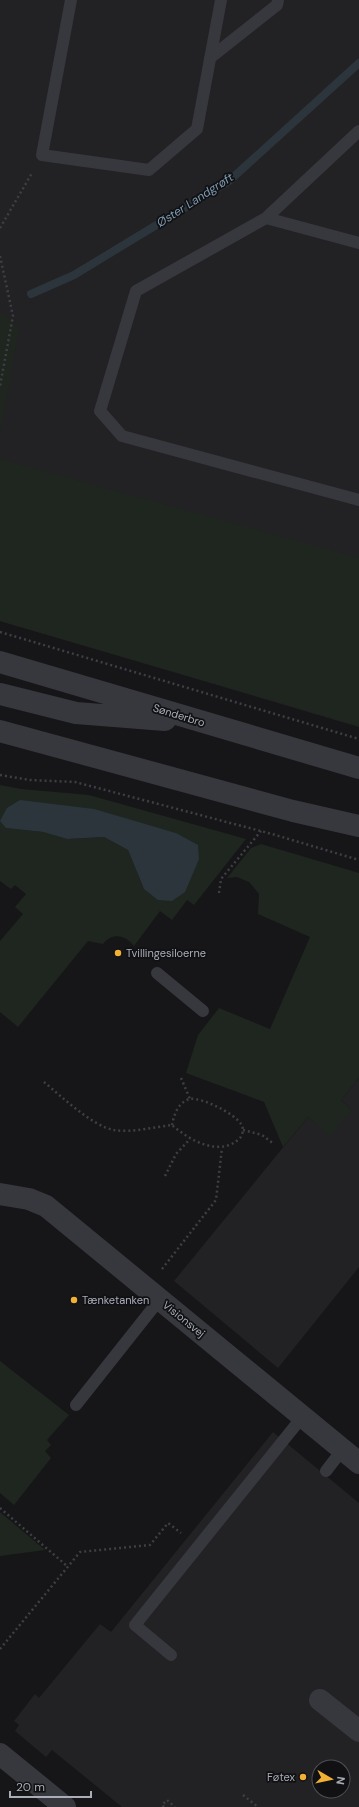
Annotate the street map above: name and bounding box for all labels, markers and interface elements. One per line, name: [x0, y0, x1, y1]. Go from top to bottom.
water label: Øster Landgrøft: [153, 169, 237, 231]
street label: Sønderbro: [151, 700, 207, 730]
place label: Tvillingesiloerne: [126, 946, 206, 960]
marker: Tvillingesiloerne: [113, 948, 123, 958]
place label: Tænketanken: [82, 1293, 149, 1307]
marker: Tænketanken: [69, 1295, 79, 1305]
street label: Visionsvej: [160, 1298, 208, 1340]
north arrow: [311, 1759, 351, 1799]
place label: Føtex: [267, 1770, 296, 1784]
marker: Føtex: [298, 1772, 308, 1782]
scale bar: [10, 1773, 91, 1799]
text: N: [333, 1776, 348, 1786]
text: 20 m: [16, 1779, 45, 1795]

